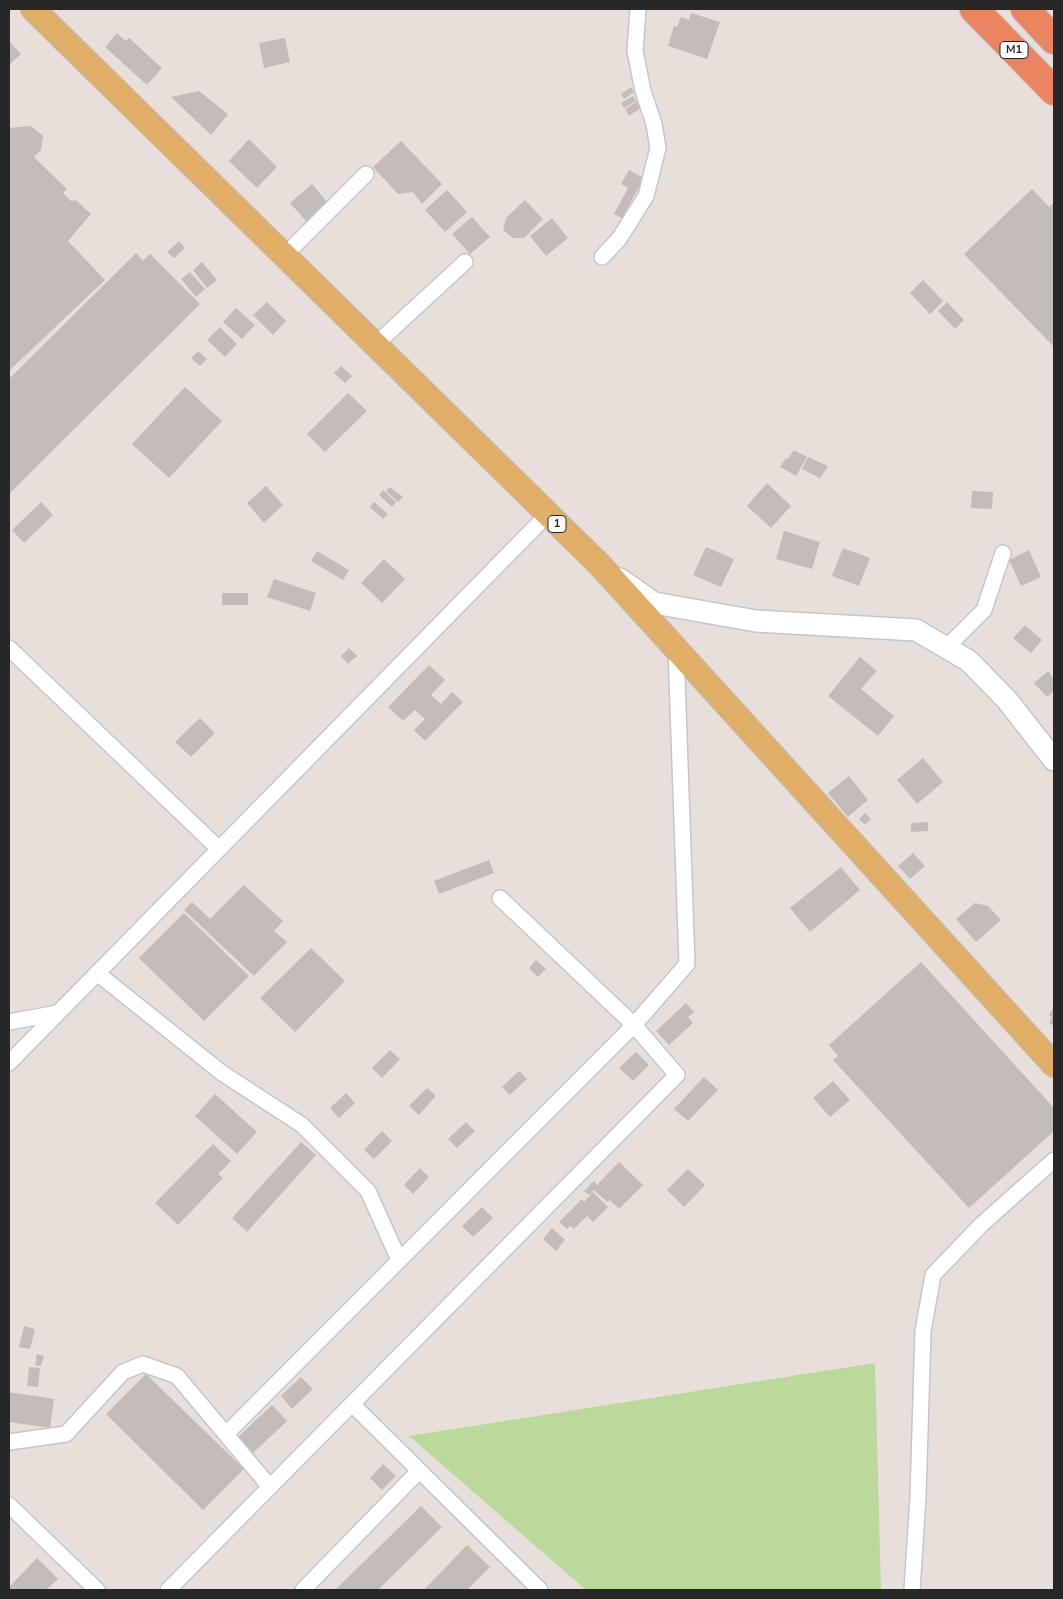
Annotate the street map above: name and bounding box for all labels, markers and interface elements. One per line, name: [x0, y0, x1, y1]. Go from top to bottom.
road number: M1: [1000, 42, 1028, 58]
road number: 1: [548, 516, 566, 532]

